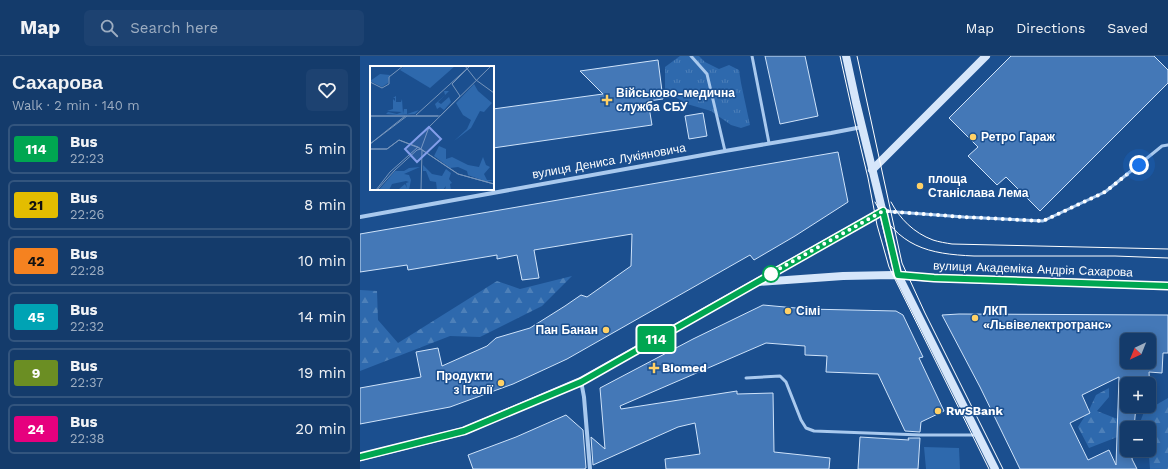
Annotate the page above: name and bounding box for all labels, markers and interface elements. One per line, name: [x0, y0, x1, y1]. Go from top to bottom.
search box: [84, 10, 364, 46]
text: Map: [20, 16, 60, 39]
icon: search: [98, 17, 120, 39]
text: Search here: [130, 19, 218, 37]
text: Map: [966, 20, 994, 36]
text: Directions: [1016, 20, 1085, 36]
text: Saved: [1107, 20, 1148, 36]
inset map: [370, 66, 494, 190]
button: heart: [306, 69, 348, 111]
text: Сахарова: [12, 71, 103, 94]
place label: Військово-медична служба СБУ: [616, 86, 735, 114]
marker: Військово-медична служба СБУ: [601, 94, 613, 106]
text: Walk · 2 min · 140 m: [12, 98, 140, 113]
place label: Ретро Гараж: [981, 130, 1056, 144]
marker: Ретро Гараж: [968, 132, 978, 142]
text: Bus: [70, 133, 98, 151]
text: 5 min: [305, 140, 346, 158]
text: 114: [25, 141, 47, 157]
street label: вулиця Дениса Лукіяновича: [531, 141, 687, 181]
text: 22:23: [70, 151, 104, 166]
your location: [1129, 155, 1149, 175]
place label: площа Станіслава Лема: [928, 172, 1029, 200]
marker: площа Станіслава Лема: [915, 181, 925, 191]
text: Bus: [70, 189, 98, 207]
text: 8 min: [304, 196, 346, 214]
text: 21: [29, 197, 43, 213]
text: 22:26: [70, 207, 105, 222]
text: Bus: [70, 245, 98, 263]
text: 10 min: [298, 252, 346, 270]
text: 42: [27, 253, 45, 269]
street label: вулиця Академіка Андрія Сахарова: [933, 259, 1133, 279]
text: 22:28: [70, 263, 105, 278]
unlabelled marker: [762, 265, 780, 283]
text: Bus: [70, 301, 98, 319]
place label: Сімі: [796, 304, 820, 318]
place label: ЛКП «Львівелектротранс»: [983, 304, 1112, 332]
marker: Сімі: [783, 306, 793, 316]
text: 14 min: [298, 308, 346, 326]
text: 45: [27, 309, 45, 325]
marker: ЛКП «Львівелектротранс»: [970, 313, 980, 323]
text: 22:32: [70, 319, 104, 334]
place label: Пан Банан: [536, 323, 598, 337]
marker: Пан Банан: [601, 325, 611, 335]
line badge: 114: [633, 326, 679, 352]
text: 114: [645, 331, 667, 347]
north arrow: [1120, 333, 1156, 369]
map controls: [1120, 333, 1156, 457]
text: Bus: [70, 357, 98, 375]
place label: Biomed: [662, 361, 707, 375]
marker: Biomed: [649, 363, 659, 373]
text: 19 min: [298, 364, 346, 382]
text: 9: [32, 365, 40, 381]
place label: Продукти з Італії: [436, 369, 494, 397]
text: 22:37: [70, 375, 103, 390]
button: +: [1120, 377, 1156, 413]
marker: Продукти з Італії: [496, 378, 506, 388]
place label: RwSBank: [946, 404, 1003, 418]
marker: RwSBank: [933, 406, 943, 416]
text: Bus: [70, 413, 98, 431]
text: 20 min: [295, 420, 346, 438]
text: 24: [27, 421, 45, 437]
button: −: [1120, 421, 1156, 457]
text: 22:38: [70, 431, 105, 446]

